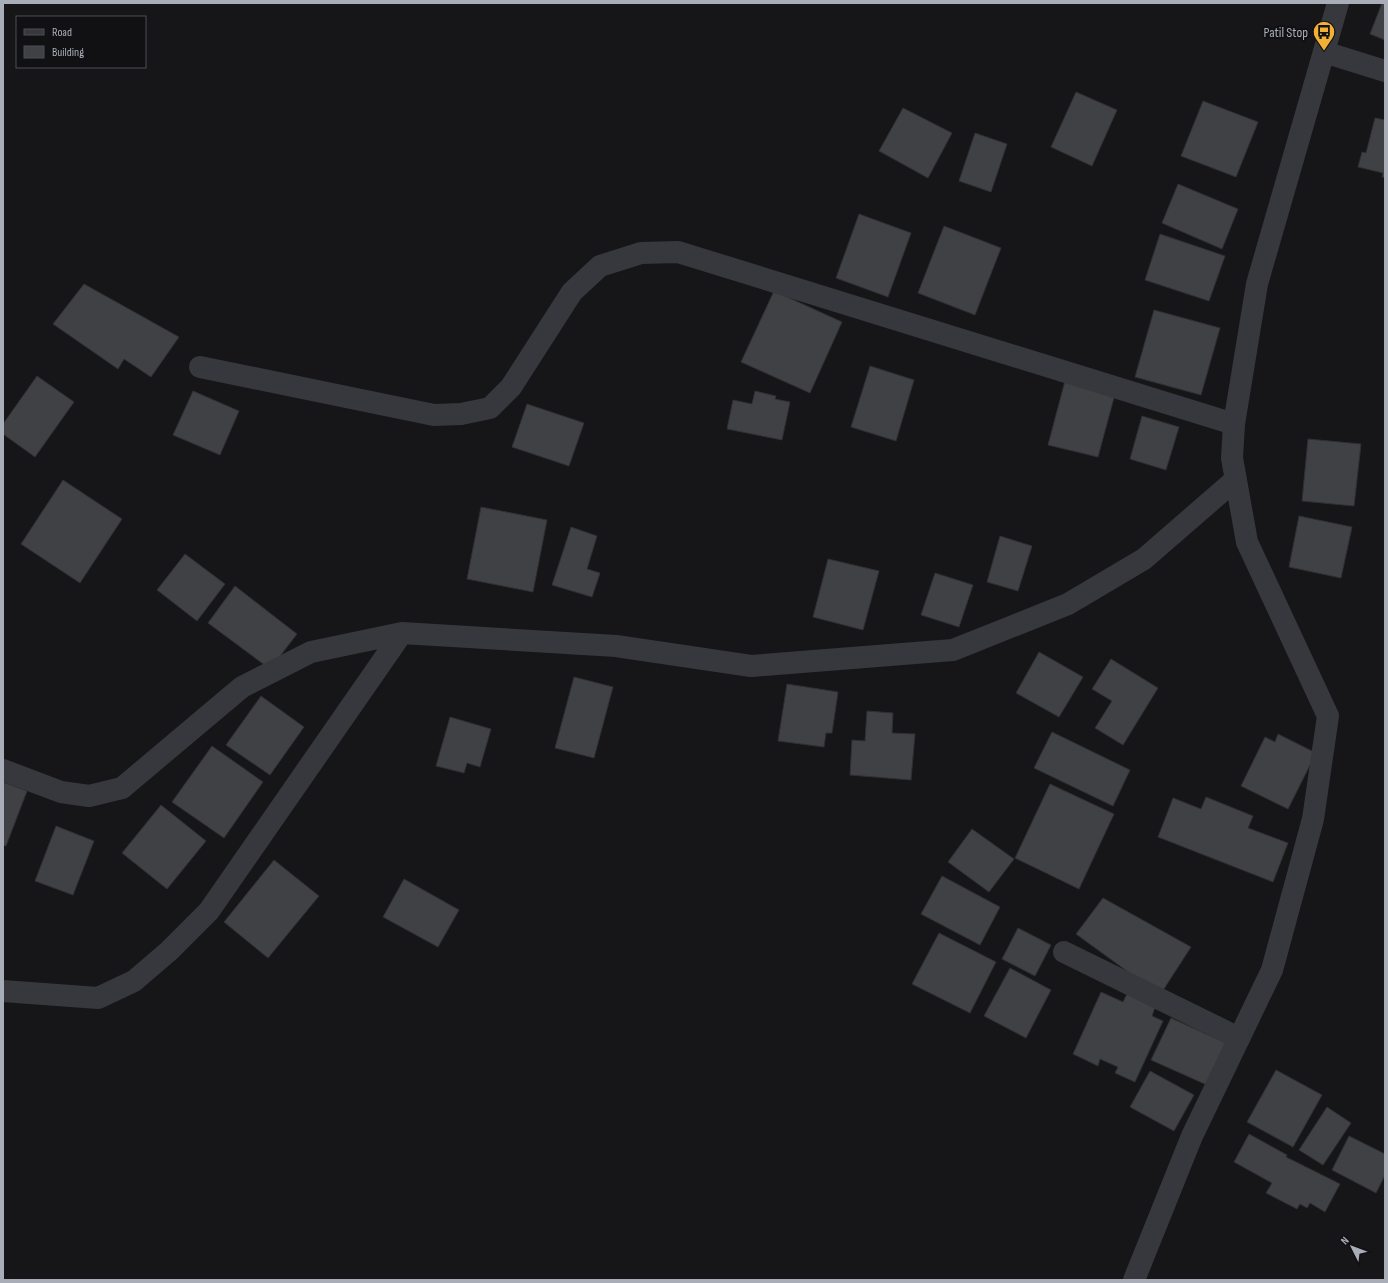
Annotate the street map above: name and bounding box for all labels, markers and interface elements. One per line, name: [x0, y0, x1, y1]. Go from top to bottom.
legend: [16, 16, 146, 68]
bus stop icon: Patil Stop: [1311, 19, 1337, 52]
place label: Patil Stop: [1263, 24, 1308, 41]
text: Road: [52, 25, 72, 40]
text: Building: [52, 45, 84, 60]
north arrow: [1332, 1227, 1372, 1267]
text: N: [1338, 1234, 1352, 1247]

